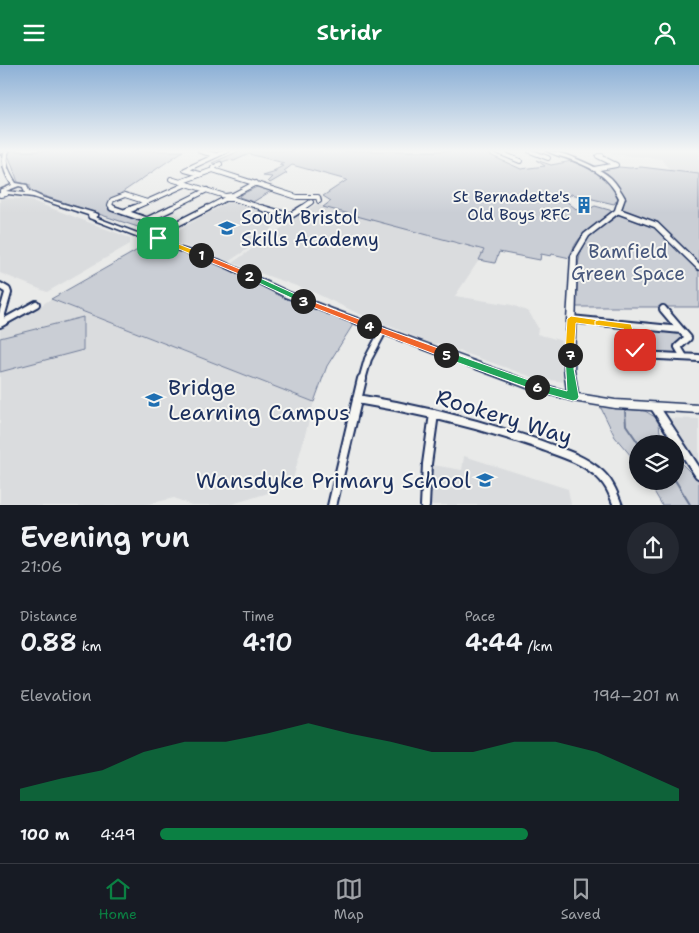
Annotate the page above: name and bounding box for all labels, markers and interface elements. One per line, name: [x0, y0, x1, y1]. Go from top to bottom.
text: Stridr: [317, 18, 382, 47]
icon: menu: [20, 19, 48, 47]
icon: person: [651, 19, 679, 47]
place label: St Bernadette's Old Boys RFC: [453, 186, 570, 225]
building icon: St Bernadette's Old Boys RFC: [574, 195, 594, 215]
place label: South Bristol Skills Academy: [241, 205, 379, 252]
pin: [137, 217, 179, 259]
school or university icon: South Bristol Skills Academy: [217, 218, 237, 238]
icon: arrive: [144, 224, 172, 252]
park label: Bamfield Green Space: [571, 239, 685, 286]
pin: 1: [188, 243, 214, 267]
text: 1: [198, 246, 205, 264]
pin: 2: [236, 263, 262, 289]
text: 2: [245, 267, 254, 285]
pin: 3: [290, 289, 316, 313]
text: 3: [299, 292, 308, 310]
pin: 4: [356, 313, 382, 339]
text: 4: [365, 317, 374, 335]
pin: [614, 329, 656, 371]
icon: check: [621, 336, 649, 364]
pin: 5: [434, 343, 458, 367]
pin: 7: [558, 343, 582, 367]
text: 5: [442, 346, 451, 364]
text: 7: [566, 346, 575, 364]
place label: Bridge Learning Campus: [168, 373, 350, 427]
pin: 6: [524, 375, 550, 399]
text: 6: [533, 378, 542, 396]
street label: Rookery Way: [432, 383, 576, 451]
school or university icon: Bridge Learning Campus: [144, 390, 164, 410]
map controls: [629, 435, 684, 490]
button: layers: [629, 435, 684, 490]
place label: Wansdyke Primary School: [196, 466, 471, 495]
school or university icon: Wansdyke Primary School: [475, 470, 495, 490]
text: Evening run: [20, 518, 190, 556]
button: share: [627, 522, 679, 574]
text: 21:06: [20, 556, 63, 577]
text: Distance: [20, 607, 77, 625]
text: Time: [242, 607, 274, 625]
text: Pace: [465, 607, 495, 625]
text: 0.88: [20, 625, 77, 659]
text: 4:10: [242, 625, 293, 659]
text: 4:44: [465, 625, 523, 659]
text: km: [77, 637, 102, 655]
text: /km: [523, 637, 553, 655]
text: Elevation: [20, 685, 92, 706]
text: 194–201 m: [593, 685, 679, 706]
text: 100 m: [20, 824, 69, 845]
text: 4:49: [100, 824, 136, 845]
tab: Home: [98, 875, 137, 923]
tab: Map: [334, 875, 364, 923]
tab: Saved: [561, 875, 601, 923]

